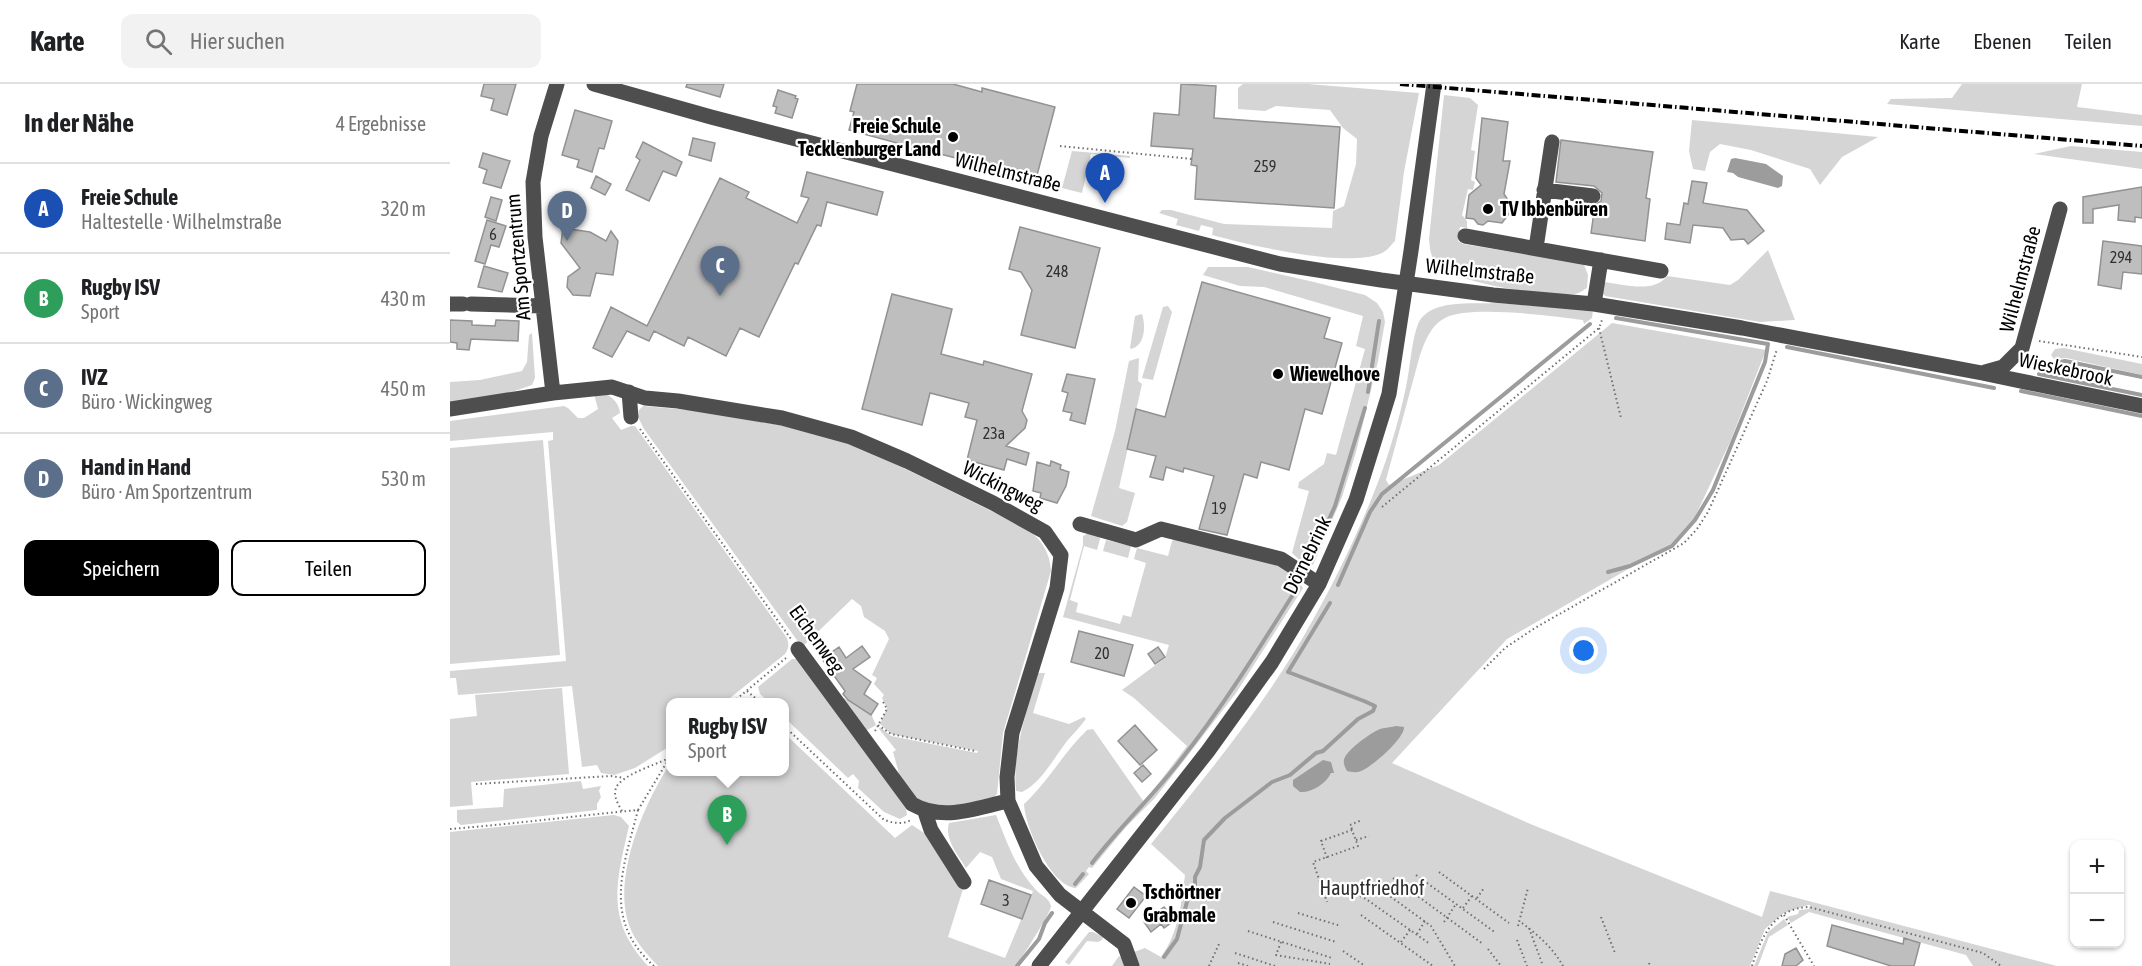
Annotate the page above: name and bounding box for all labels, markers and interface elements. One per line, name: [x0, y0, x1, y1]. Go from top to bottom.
search box: [121, 14, 541, 68]
text: Karte: [30, 25, 85, 57]
icon: search: [142, 25, 175, 58]
text: Hier suchen: [190, 28, 285, 54]
text: Karte: [1899, 29, 1940, 53]
text: Ebenen: [1973, 29, 2032, 53]
text: Teilen: [2065, 29, 2112, 53]
text: In der Nähe: [24, 108, 134, 138]
text: 4 Ergebnisse: [336, 112, 426, 135]
place label: Freie Schule Tecklenburger Land: [798, 114, 941, 160]
marker: Freie Schule Tecklenburger Land: [946, 130, 960, 144]
street label: Wilhelmstraße: [952, 147, 1064, 196]
pin: A: [1086, 154, 1124, 203]
house number: 259: [1254, 157, 1276, 175]
text: Freie Schule: [81, 184, 178, 210]
pin: D: [548, 192, 586, 241]
street label: Am Sportzentrum: [501, 193, 535, 321]
text: A: [39, 197, 48, 220]
text: 320 m: [381, 197, 426, 220]
place label: TV Ibbenbüren: [1500, 197, 1608, 220]
marker: TV Ibbenbüren: [1481, 202, 1495, 216]
text: Haltestelle · Wilhelmstraße: [81, 210, 282, 233]
street label: Wilhelmstraße: [1994, 223, 2045, 334]
house number: 6: [489, 225, 497, 243]
pin: C: [700, 246, 740, 296]
house number: 294: [2110, 248, 2132, 266]
street label: Wilhelmstraße: [1425, 253, 1535, 288]
house number: 248: [1046, 262, 1068, 280]
text: Rugby ISV: [81, 274, 160, 300]
text: B: [39, 287, 48, 310]
text: 430 m: [381, 287, 426, 310]
text: Sport: [81, 300, 120, 323]
street label: Wieskebrook: [2017, 347, 2115, 390]
place label: Wiewelhove: [1289, 362, 1380, 385]
text: IVZ: [81, 364, 107, 390]
marker: Wiewelhove: [1271, 367, 1285, 381]
text: C: [39, 377, 48, 400]
text: 450 m: [381, 377, 426, 400]
text: Büro · Wickingweg: [81, 390, 212, 413]
house number: 23a: [983, 424, 1005, 442]
text: Hand in Hand: [81, 454, 191, 480]
street label: Wickingweg: [959, 456, 1048, 516]
text: D: [38, 467, 49, 490]
text: 530 m: [381, 467, 426, 490]
text: Büro · Am Sportzentrum: [81, 480, 252, 503]
house number: 19: [1211, 499, 1227, 517]
street label: Dörnebrink: [1278, 512, 1335, 597]
button: Speichern: [24, 540, 219, 596]
button: Teilen: [231, 540, 426, 596]
street label: Eichenweg: [785, 600, 850, 678]
your location: [1569, 636, 1598, 665]
house number: 20: [1094, 644, 1110, 662]
popup: [666, 698, 789, 776]
text: Rugby ISV: [688, 713, 767, 739]
text: Sport: [688, 739, 727, 762]
pin: B: [708, 796, 746, 845]
map controls: [2070, 840, 2124, 948]
button: +: [2070, 840, 2124, 894]
park label: Hauptfriedhof: [1320, 876, 1425, 899]
place label: Tschörtner Grabmale: [1143, 880, 1221, 926]
house number: 3: [1002, 891, 1010, 909]
button: −: [2070, 894, 2124, 948]
marker: Tschörtner Grabmale: [1124, 896, 1138, 910]

